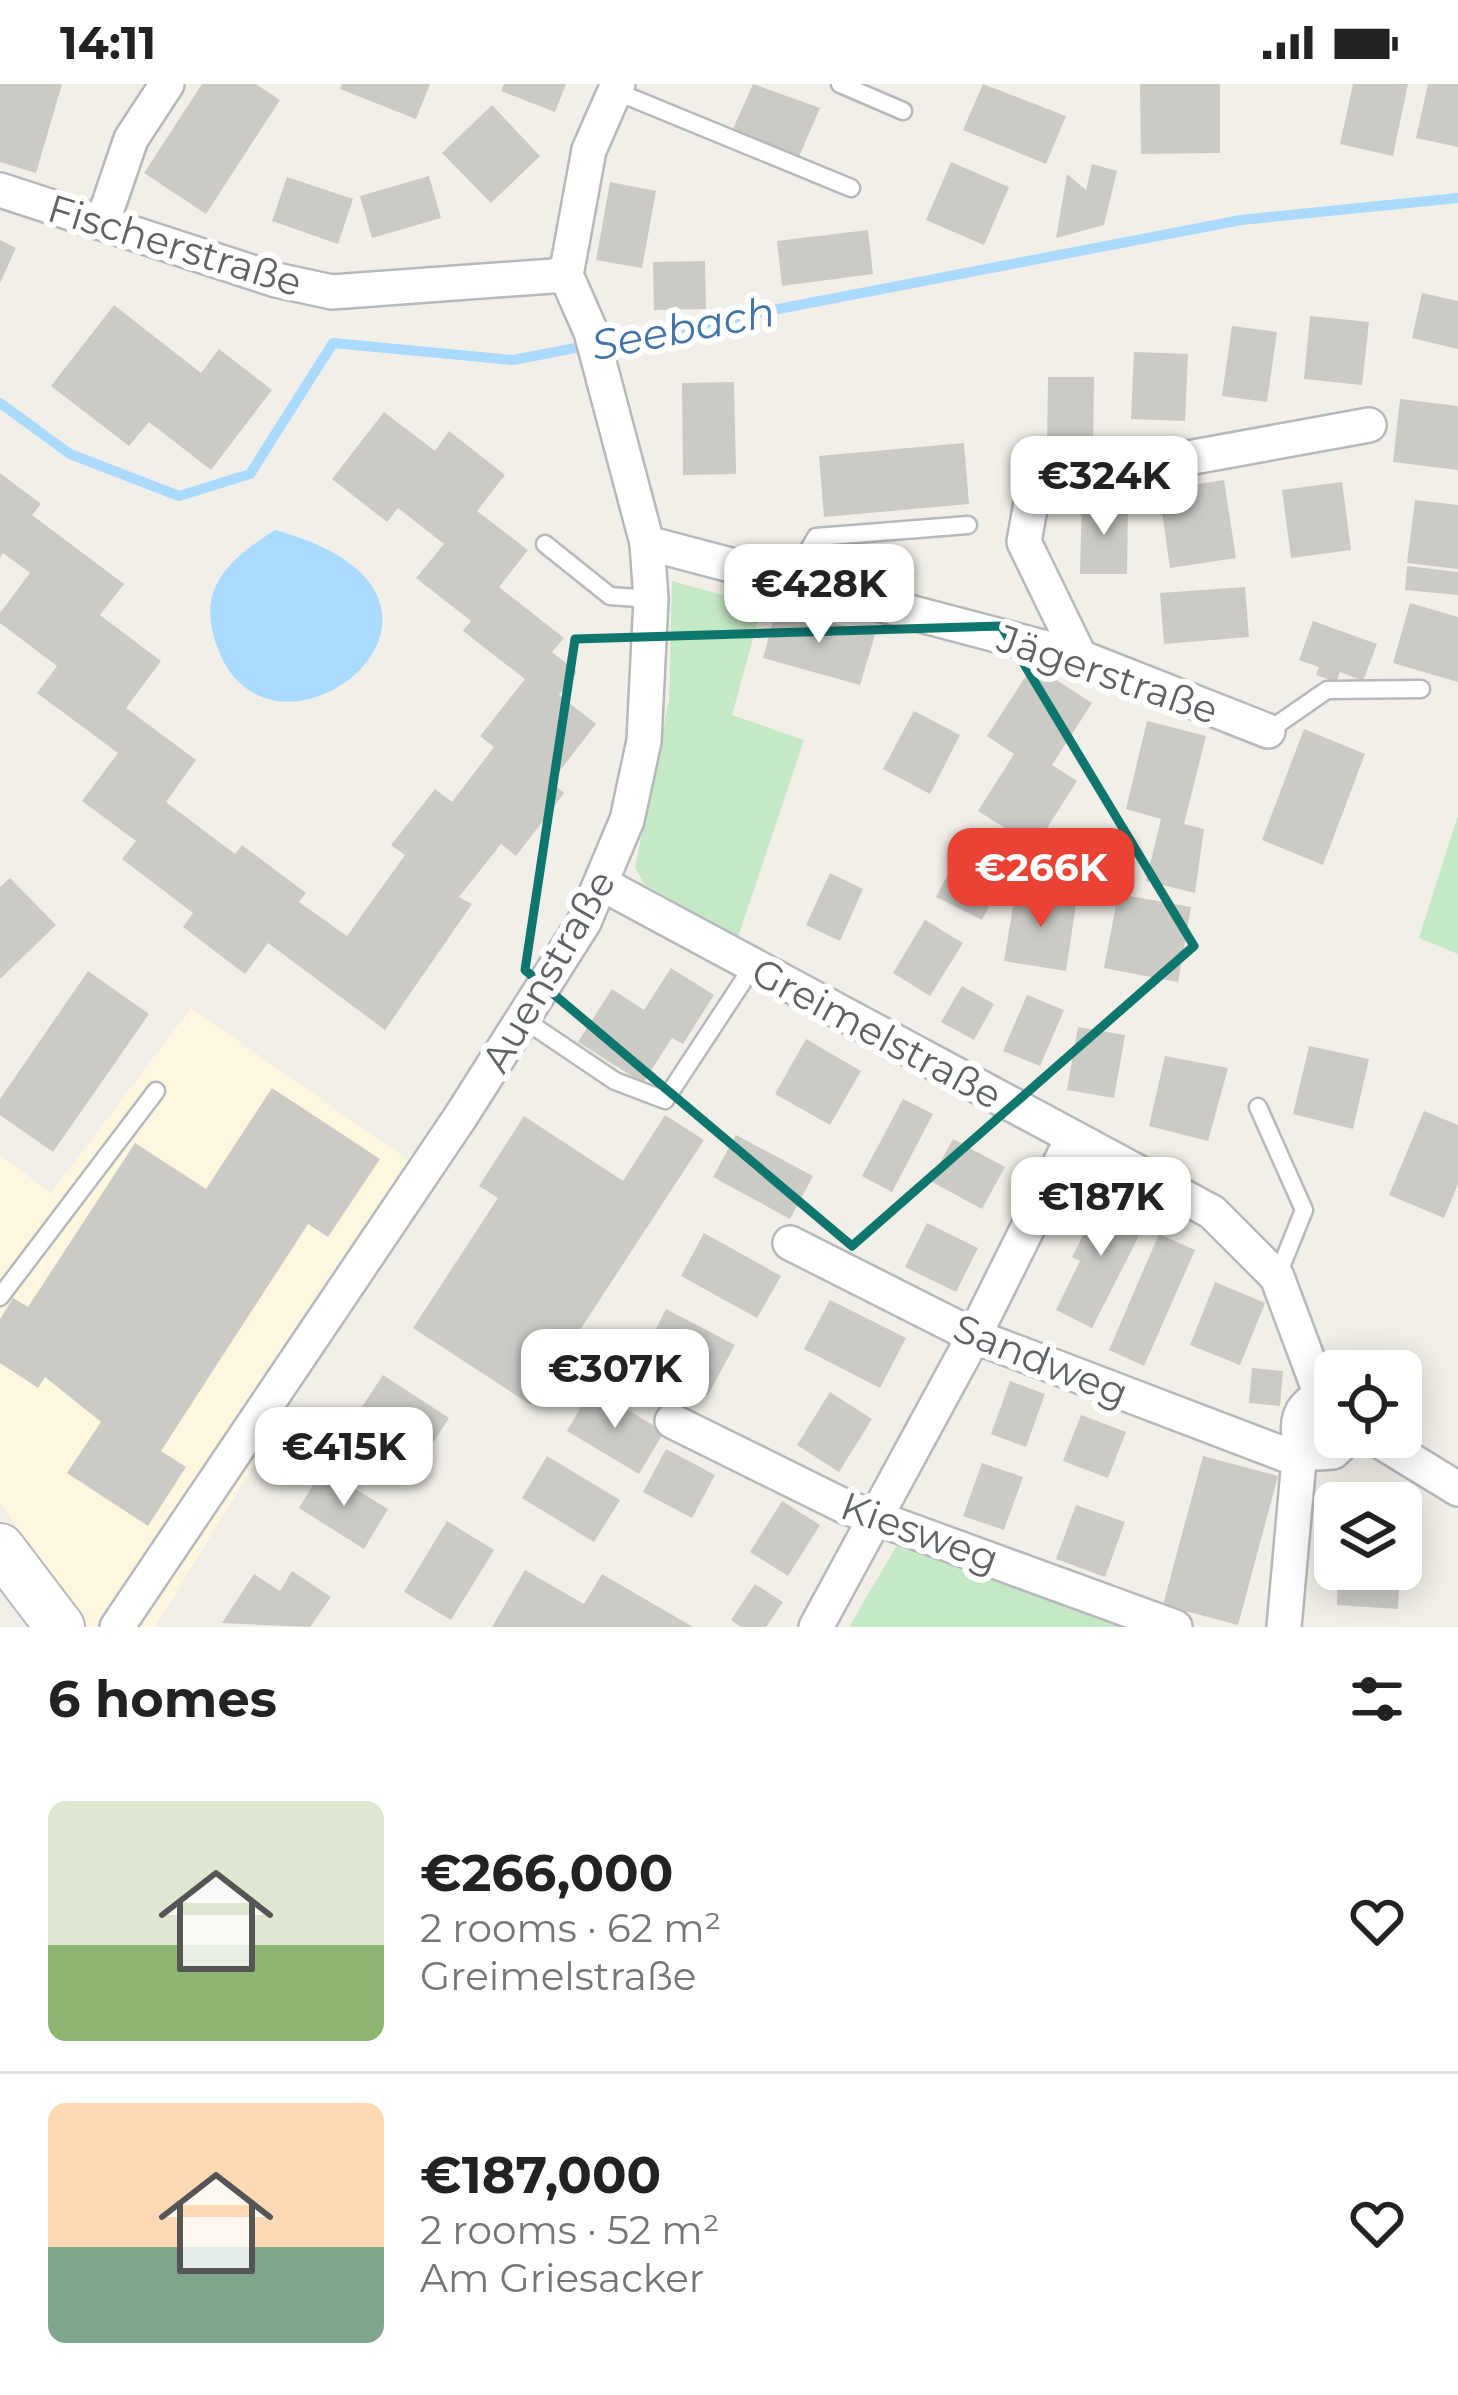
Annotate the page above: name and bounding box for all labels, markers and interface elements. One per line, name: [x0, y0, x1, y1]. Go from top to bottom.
text: 14:11: [60, 15, 156, 70]
street label: Fischerstraße: [42, 184, 308, 306]
water label: Seebach: [587, 285, 779, 371]
pin: €324K: [1020, 436, 1188, 538]
text: €324K: [1038, 451, 1170, 499]
pin: €428K: [735, 544, 903, 646]
text: €428K: [751, 559, 887, 607]
street label: Jägerstraße: [991, 614, 1225, 734]
pin: €266K: [957, 828, 1125, 930]
text: €266K: [974, 843, 1108, 891]
street label: Auenstraße: [471, 861, 625, 1081]
street label: Greimelstraße: [744, 947, 1010, 1119]
pin: €187K: [1017, 1157, 1185, 1259]
text: €187K: [1038, 1172, 1164, 1220]
street label: Sandweg: [947, 1303, 1135, 1417]
pin: €307K: [531, 1329, 699, 1431]
text: €307K: [548, 1344, 682, 1392]
map controls: [1314, 1350, 1422, 1590]
button: locate: [1314, 1350, 1422, 1458]
pin: €415K: [260, 1407, 428, 1509]
text: €415K: [282, 1422, 406, 1470]
street label: Kiesweg: [835, 1481, 1005, 1583]
button: layers: [1314, 1482, 1422, 1590]
icon: filters: [1344, 1666, 1410, 1732]
text: 6 homes: [48, 1668, 277, 1730]
text: €266,000: [420, 1842, 673, 1904]
icon: home: [144, 1849, 288, 1993]
icon: heart: [1344, 1888, 1410, 1954]
text: 2 rooms · 62 m²: [420, 1904, 721, 1952]
text: Greimelstraße: [420, 1952, 696, 2000]
text: €187,000: [420, 2144, 661, 2206]
icon: home: [144, 2151, 288, 2295]
icon: heart: [1344, 2190, 1410, 2256]
text: 2 rooms · 52 m²: [420, 2206, 720, 2254]
text: Am Griesacker: [420, 2254, 704, 2302]

